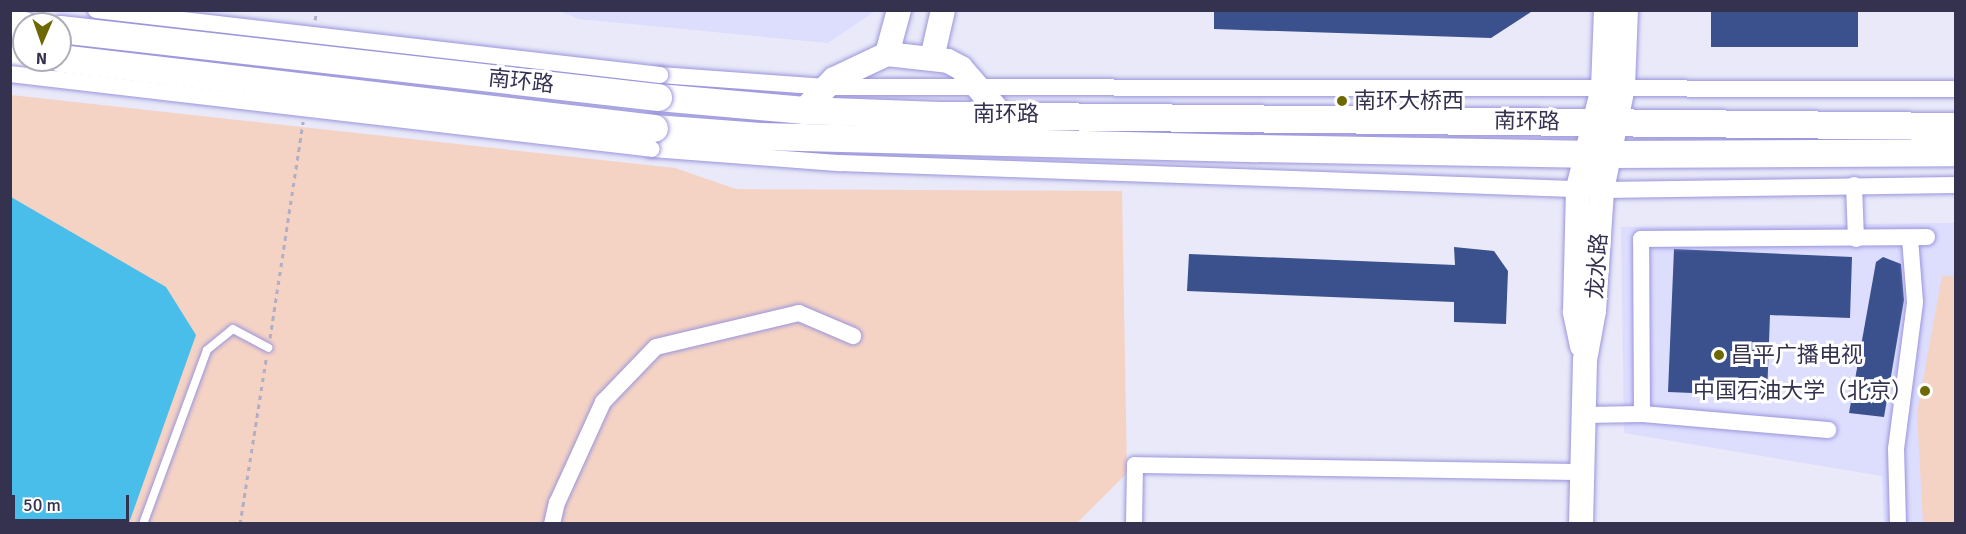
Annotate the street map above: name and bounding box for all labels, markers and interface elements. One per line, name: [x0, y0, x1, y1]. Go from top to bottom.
north arrow: [12, 12, 72, 72]
text: N: [36, 48, 47, 68]
street label: 南环路: [487, 64, 555, 98]
place label: 南环大桥西: [1354, 88, 1464, 114]
marker: 南环大桥西: [1335, 94, 1349, 108]
street label: 南环路: [973, 101, 1039, 127]
street label: 南环路: [1494, 107, 1560, 135]
street label: 龙水路: [1582, 232, 1612, 300]
place label: 昌平广播电视: [1731, 342, 1863, 368]
marker: 昌平广播电视: [1712, 348, 1726, 362]
place label: 中国石油大学（北京）: [1693, 378, 1913, 404]
marker: 中国石油大学（北京）: [1918, 384, 1932, 398]
scale bar: [15, 483, 132, 521]
text: 50 m: [23, 494, 61, 516]

